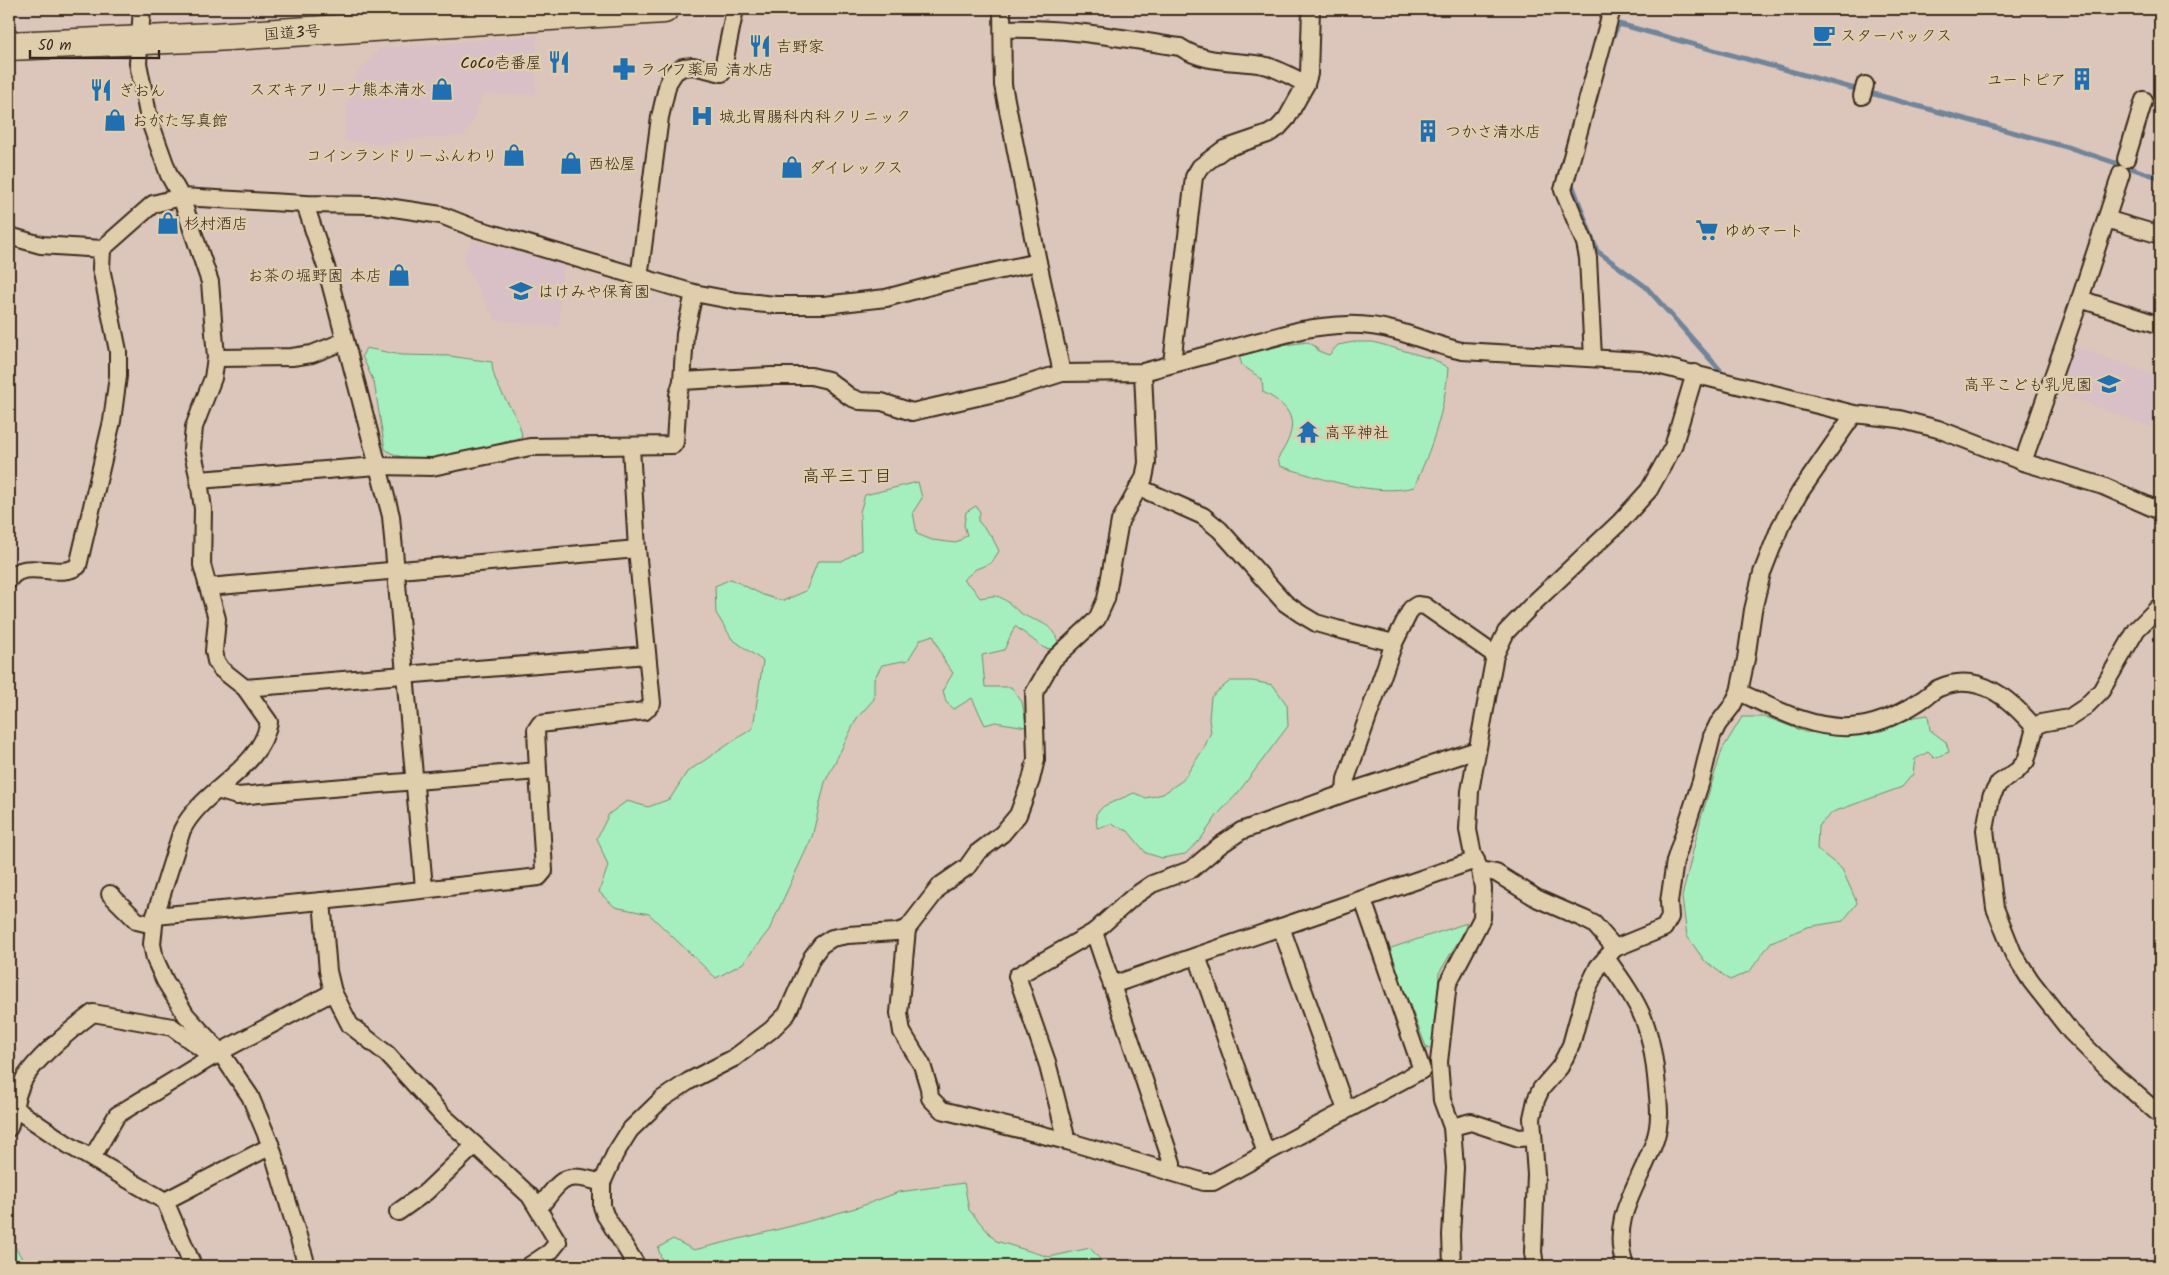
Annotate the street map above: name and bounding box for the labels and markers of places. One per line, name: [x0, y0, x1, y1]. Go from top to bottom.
cafe icon: スターバックス: [1811, 22, 1837, 48]
place label: スターバックス: [1840, 24, 1952, 49]
restaurant icon: 吉野家: [747, 33, 773, 59]
place label: 吉野家: [776, 35, 824, 60]
restaurant icon: CoCo壱番屋: [546, 49, 572, 75]
place label: CoCo壱番屋: [460, 51, 542, 76]
pharmacy icon: ライフ薬局 清水店: [611, 56, 637, 82]
place label: ライフ薬局 清水店: [640, 58, 774, 83]
building icon: ユートピア: [2069, 66, 2095, 92]
place label: ユートピア: [1987, 68, 2066, 93]
shop icon: スズキアリーナ熊本清水: [429, 76, 455, 102]
restaurant icon: ぎおん: [88, 77, 114, 103]
place label: スズキアリーナ熊本清水: [249, 78, 426, 103]
place label: ぎおん: [118, 79, 166, 104]
hospital icon: 城北胃腸科内科クリニック: [689, 103, 715, 129]
place label: 城北胃腸科内科クリニック: [719, 105, 911, 130]
shop icon: おがた写真館: [102, 107, 128, 133]
place label: おがた写真館: [132, 109, 228, 134]
building icon: つかさ清水店: [1415, 118, 1441, 144]
place label: つかさ清水店: [1445, 120, 1541, 145]
shop icon: コインランドリーふんわり: [501, 142, 527, 168]
place label: コインランドリーふんわり: [306, 144, 498, 169]
shop icon: 西松屋: [558, 150, 584, 176]
place label: 西松屋: [588, 152, 636, 177]
shop icon: ダイレックス: [779, 154, 805, 180]
place label: ダイレックス: [809, 156, 903, 181]
shop icon: 杉村酒店: [155, 210, 181, 236]
place label: 杉村酒店: [184, 212, 248, 237]
supermarket icon: ゆめマート: [1694, 217, 1720, 243]
place label: ゆめマート: [1724, 219, 1804, 244]
shop icon: お茶の堀野園 本店: [386, 262, 412, 288]
place label: お茶の堀野園 本店: [248, 264, 382, 289]
school or university icon: はけみや保育園: [508, 278, 534, 304]
place label: はけみや保育園: [538, 280, 650, 305]
school or university icon: 高平こども乳児園: [2096, 371, 2122, 397]
place label: 高平こども乳児園: [1964, 373, 2092, 398]
temple icon: 高平神社: [1295, 419, 1321, 445]
place label: 高平神社: [1325, 421, 1389, 446]

